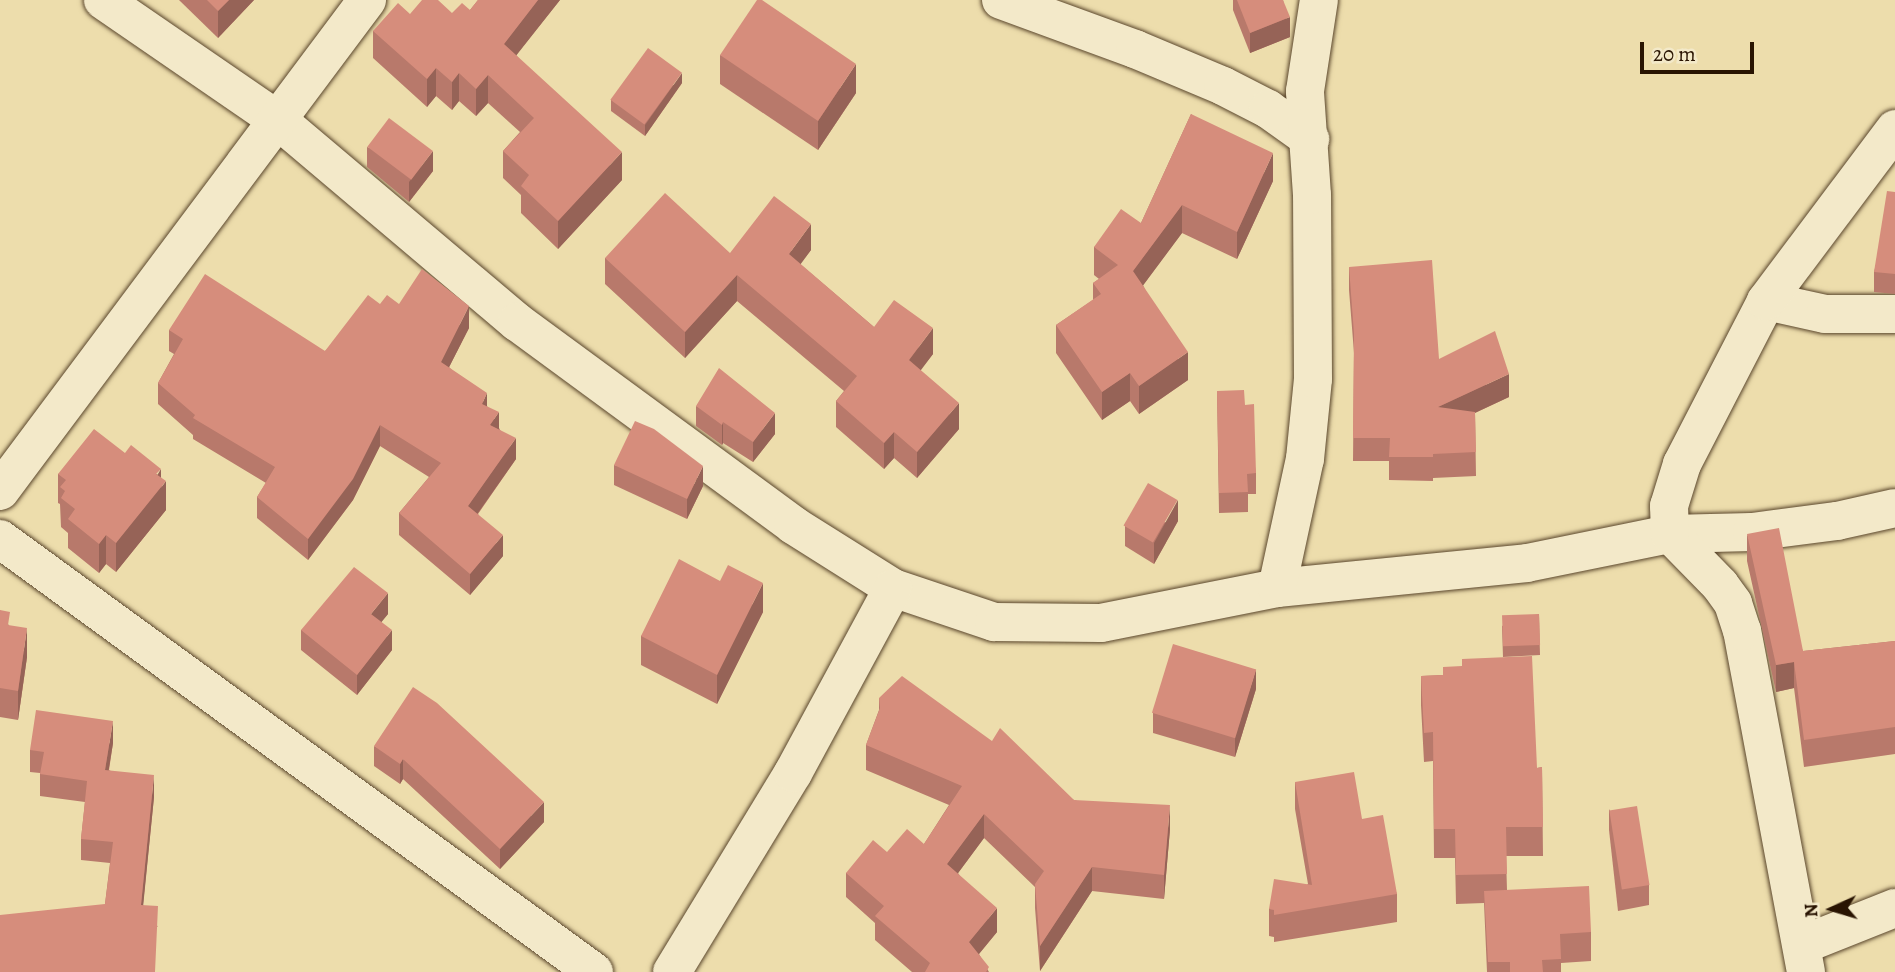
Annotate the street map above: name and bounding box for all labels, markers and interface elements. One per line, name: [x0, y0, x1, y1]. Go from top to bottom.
scale bar: [1643, 28, 1757, 72]
text: 20 m: [1653, 40, 1696, 68]
north arrow: [1797, 874, 1867, 944]
text: N: [1798, 903, 1825, 918]

